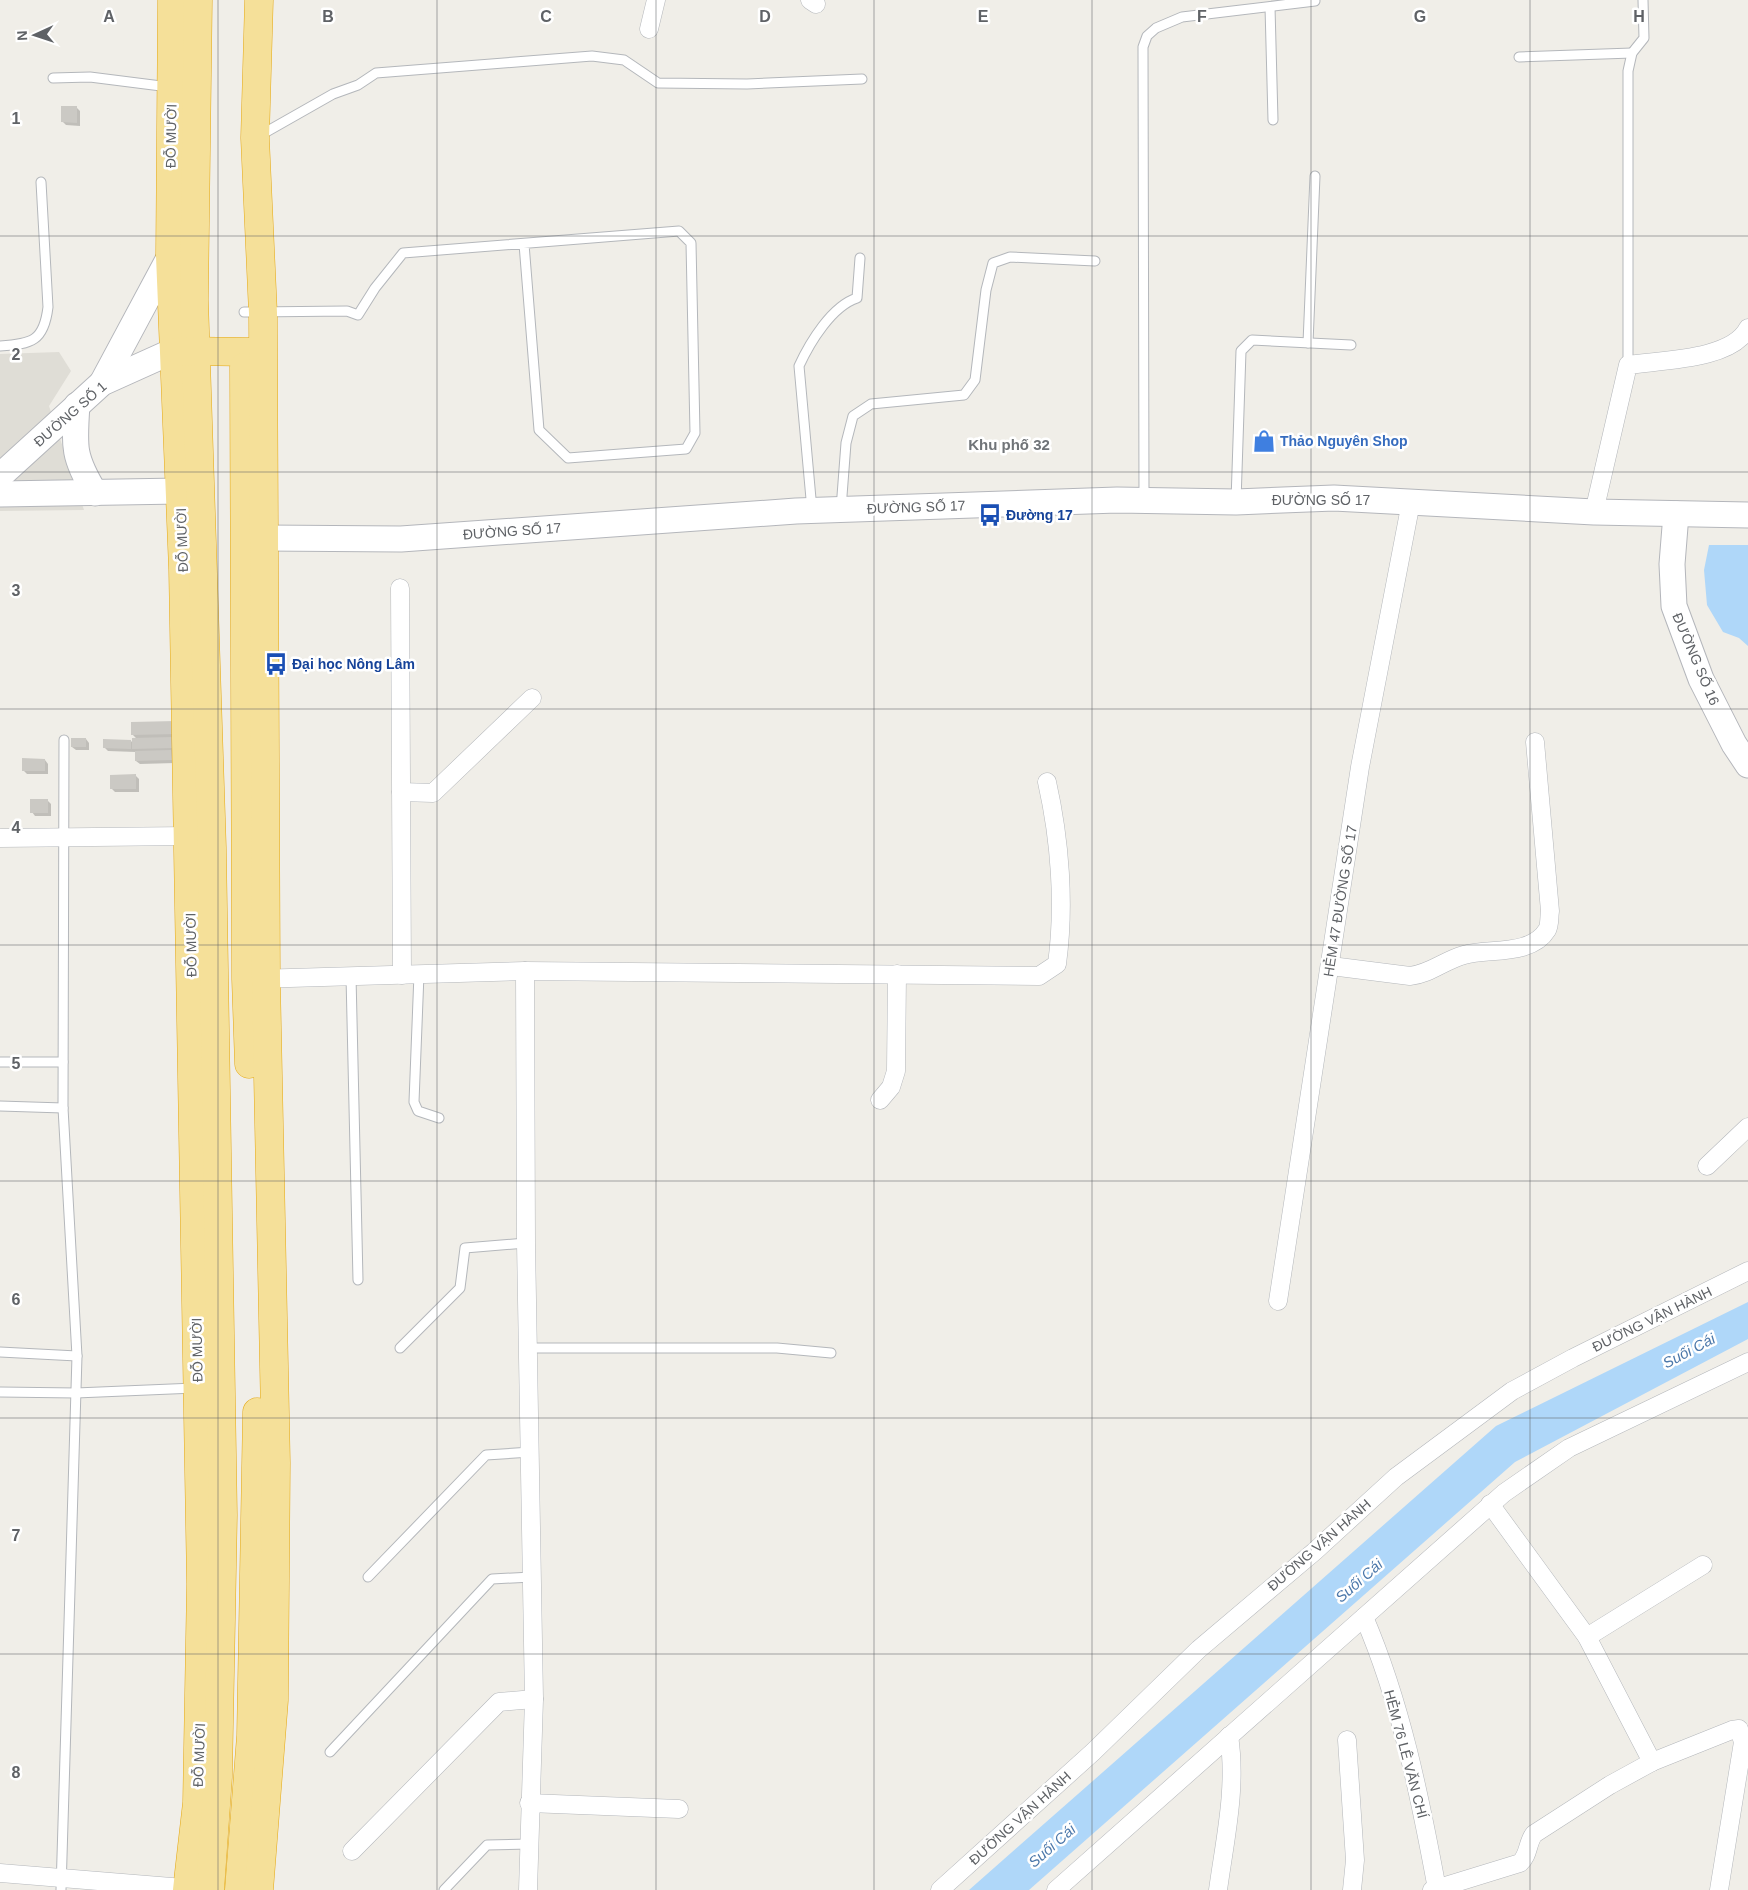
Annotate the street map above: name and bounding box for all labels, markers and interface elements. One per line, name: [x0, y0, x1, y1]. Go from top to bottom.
text: A: [103, 8, 115, 25]
text: B: [322, 8, 334, 25]
text: C: [540, 8, 552, 25]
text: D: [759, 8, 771, 25]
text: E: [978, 8, 989, 25]
text: F: [1197, 8, 1207, 25]
text: G: [1414, 8, 1426, 25]
text: H: [1633, 8, 1645, 25]
north arrow: [10, 10, 60, 60]
text: N: [14, 30, 30, 41]
street label: ĐỖ MƯỜI: [161, 104, 180, 168]
text: 1: [12, 110, 21, 127]
text: 2: [12, 346, 21, 363]
street label: ĐƯỜNG SỐ 1: [30, 377, 110, 450]
shop icon: Thảo Nguyên Shop: [1251, 428, 1277, 454]
place label: Thảo Nguyên Shop: [1280, 433, 1408, 449]
district label: Khu phố 32: [968, 436, 1050, 453]
street label: ĐƯỜNG SỐ 17: [1272, 491, 1371, 508]
street label: ĐƯỜNG SỐ 17: [866, 496, 966, 517]
bus stop icon: Đường 17: [977, 502, 1003, 528]
place label: Đường 17: [1006, 507, 1073, 523]
street label: ĐỖ MƯỜI: [172, 508, 191, 572]
street label: ĐƯỜNG SỐ 17: [462, 519, 562, 542]
text: 3: [12, 582, 21, 599]
street label: ĐƯỜNG SỐ 16: [1669, 610, 1724, 708]
bus stop icon: Đại học Nông Lâm: [263, 651, 289, 677]
place label: Đại học Nông Lâm: [292, 656, 415, 672]
text: 4: [12, 819, 21, 836]
street label: HẺM 47 ĐƯỜNG SỐ 17: [1319, 824, 1360, 978]
street label: ĐỖ MƯỜI: [181, 913, 200, 977]
text: 5: [12, 1055, 21, 1072]
street label: ĐƯỜNG VẬN HÀNH: [1589, 1283, 1715, 1355]
text: 6: [12, 1291, 21, 1308]
street label: ĐỖ MƯỜI: [187, 1318, 206, 1382]
water label: Suối Cái: [1660, 1329, 1718, 1371]
street label: ĐƯỜNG VẬN HÀNH: [1264, 1496, 1374, 1594]
text: 7: [12, 1527, 21, 1544]
water label: Suối Cái: [1332, 1555, 1386, 1606]
street label: HẺM 76 LÊ VĂN CHÍ: [1381, 1688, 1431, 1820]
street label: ĐỖ MƯỜI: [189, 1723, 208, 1787]
text: 8: [12, 1764, 21, 1781]
street label: ĐƯỜNG VẬN HÀNH: [966, 1768, 1074, 1868]
water label: Suối Cái: [1025, 1820, 1079, 1871]

